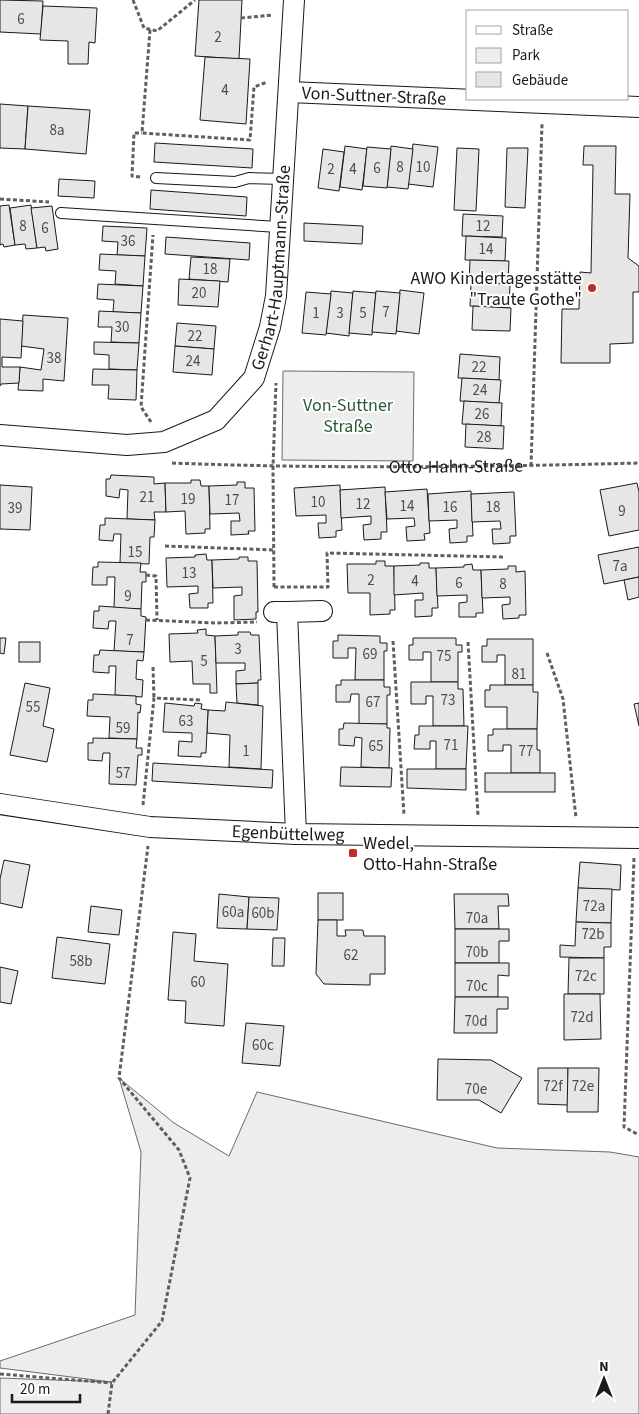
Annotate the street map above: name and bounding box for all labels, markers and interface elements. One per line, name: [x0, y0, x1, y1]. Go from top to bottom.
house number: 6: [17, 9, 25, 30]
legend: [466, 10, 629, 100]
text: Straße: [512, 20, 553, 41]
house number: 2: [214, 27, 222, 48]
text: Park: [512, 45, 541, 66]
text: Gebäude: [512, 70, 568, 91]
house number: 4: [221, 80, 229, 101]
street label: Von-Suttner-Straße: [301, 81, 447, 112]
house number: 8a: [49, 120, 65, 141]
house number: 8: [396, 157, 404, 178]
house number: 10: [416, 157, 430, 178]
house number: 6: [373, 158, 381, 179]
house number: 2: [327, 159, 335, 180]
house number: 4: [349, 159, 357, 180]
street label: Gerhart-Hauptmann-Straße: [245, 164, 297, 374]
house number: 8: [19, 216, 27, 237]
house number: 12: [476, 216, 490, 237]
house number: 6: [41, 218, 49, 239]
house number: 36: [121, 231, 135, 252]
house number: 14: [479, 239, 494, 260]
house number: 18: [203, 259, 217, 280]
place label: AWO Kindertagesstätte "Traute Gothe": [411, 266, 582, 312]
marker: AWO Kindertagesstätte "Traute Gothe": [586, 282, 598, 294]
house number: 20: [192, 283, 206, 304]
house number: 7: [382, 302, 390, 323]
house number: 1: [312, 303, 320, 324]
house number: 3: [336, 303, 344, 324]
house number: 5: [359, 303, 367, 324]
house number: 30: [115, 317, 129, 338]
house number: 22: [188, 326, 202, 347]
house number: 38: [47, 348, 61, 369]
house number: 24: [186, 351, 201, 372]
house number: 22: [472, 357, 486, 378]
house number: 24: [473, 380, 488, 401]
park label: Von-Suttner Straße: [303, 393, 394, 439]
house number: 26: [475, 404, 489, 425]
house number: 28: [477, 427, 491, 448]
street label: Otto-Hahn-Straße: [389, 454, 523, 480]
house number: 21: [140, 487, 154, 508]
house number: 19: [181, 489, 195, 510]
house number: 17: [225, 490, 239, 511]
house number: 10: [311, 492, 325, 513]
house number: 12: [356, 494, 370, 515]
house number: 14: [400, 496, 415, 517]
house number: 16: [443, 497, 457, 518]
house number: 18: [486, 497, 500, 518]
house number: 39: [8, 498, 22, 519]
house number: 9: [618, 501, 626, 522]
house number: 15: [128, 542, 142, 563]
house number: 7a: [612, 556, 628, 577]
house number: 13: [182, 563, 196, 584]
house number: 2: [367, 570, 375, 591]
house number: 4: [411, 571, 419, 592]
house number: 6: [455, 573, 463, 594]
house number: 8: [499, 574, 507, 595]
house number: 9: [124, 586, 132, 607]
house number: 7: [126, 630, 134, 651]
house number: 3: [234, 639, 242, 660]
house number: 69: [363, 644, 377, 665]
house number: 75: [437, 646, 451, 667]
house number: 5: [200, 651, 208, 672]
house number: 81: [512, 664, 526, 685]
house number: 73: [441, 690, 455, 711]
house number: 67: [366, 692, 380, 713]
house number: 55: [26, 697, 40, 718]
house number: 63: [179, 711, 193, 732]
house number: 59: [116, 718, 130, 739]
house number: 71: [444, 735, 458, 756]
house number: 65: [369, 736, 383, 757]
house number: 1: [242, 741, 250, 762]
house number: 77: [519, 741, 533, 762]
house number: 57: [116, 763, 130, 784]
street label: Egenbüttelweg: [231, 819, 345, 848]
place label: Wedel, Otto-Hahn-Straße: [363, 831, 497, 877]
marker: Wedel, Otto-Hahn-Straße: [347, 847, 359, 859]
house number: 72a: [583, 896, 605, 917]
house number: 60a: [222, 902, 244, 923]
house number: 60b: [251, 903, 275, 924]
house number: 70a: [466, 908, 488, 929]
house number: 72b: [581, 924, 605, 945]
house number: 70b: [465, 942, 489, 963]
house number: 62: [344, 945, 358, 966]
house number: 58b: [69, 951, 93, 972]
house number: 72c: [575, 966, 597, 987]
house number: 60: [191, 972, 205, 993]
house number: 70c: [466, 976, 488, 997]
house number: 72d: [570, 1007, 594, 1028]
house number: 70d: [464, 1011, 488, 1032]
house number: 60c: [252, 1035, 274, 1056]
house number: 72f: [543, 1076, 563, 1097]
house number: 72e: [572, 1076, 594, 1097]
house number: 70e: [465, 1079, 487, 1100]
north arrow: [579, 1354, 629, 1404]
text: N: [599, 1357, 609, 1377]
scale bar: [12, 1372, 80, 1404]
text: 20 m: [20, 1379, 50, 1400]

